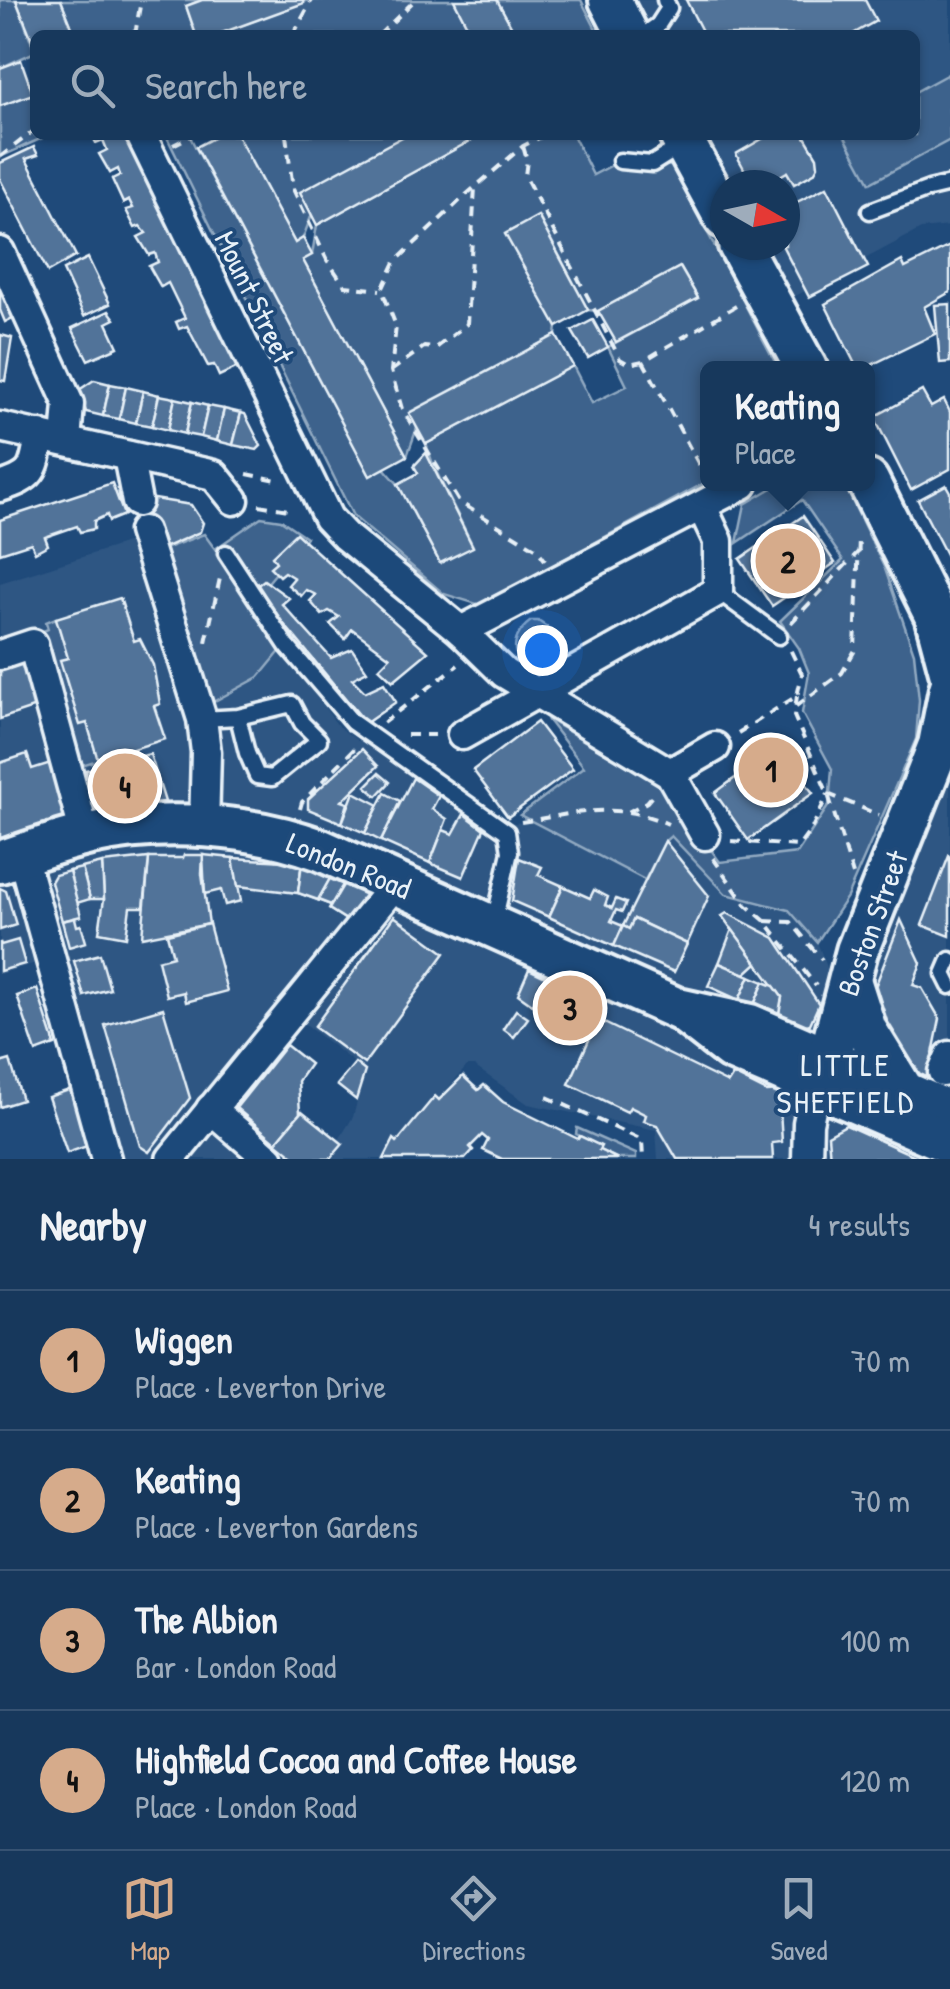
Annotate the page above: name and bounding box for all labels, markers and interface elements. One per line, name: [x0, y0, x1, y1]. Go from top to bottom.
search box: [30, 30, 920, 140]
icon: search: [65, 58, 120, 113]
text: Search here: [145, 59, 307, 111]
north arrow: [710, 170, 800, 260]
street label: Mount Street: [206, 224, 305, 370]
popup: [700, 361, 875, 491]
text: Keating: [735, 379, 840, 431]
text: Place: [735, 431, 796, 474]
pin: 2: [756, 524, 820, 598]
your location: [517, 625, 568, 676]
pin: 1: [738, 732, 804, 808]
pin: 4: [92, 748, 158, 824]
street label: London Road: [281, 822, 417, 908]
street label: Boston Street: [827, 844, 917, 1001]
pin: 3: [538, 970, 602, 1046]
district label: LITTLE SHEFFIELD: [776, 1043, 916, 1123]
text: Nearby: [40, 1196, 147, 1253]
text: 4 results: [809, 1203, 910, 1246]
text: Wiggen: [135, 1313, 233, 1365]
text: 1: [67, 1339, 78, 1382]
text: 70 m: [851, 1339, 910, 1382]
text: Place · Leverton Drive: [135, 1365, 386, 1408]
text: Keating: [135, 1453, 241, 1505]
text: 2: [65, 1479, 80, 1522]
text: 70 m: [851, 1479, 910, 1522]
text: Place · Leverton Gardens: [135, 1505, 418, 1548]
text: The Albion: [135, 1593, 278, 1645]
text: 3: [65, 1619, 80, 1662]
text: 100 m: [841, 1619, 910, 1662]
text: Bar · London Road: [135, 1645, 336, 1688]
text: Highfield Cocoa and Coffee House: [135, 1733, 577, 1785]
text: 4: [66, 1759, 79, 1802]
text: 120 m: [840, 1759, 910, 1802]
text: Place · London Road: [135, 1785, 357, 1828]
tab: Map: [122, 1871, 177, 1969]
tab: Directions: [422, 1871, 525, 1969]
tab: Saved: [770, 1871, 828, 1969]

